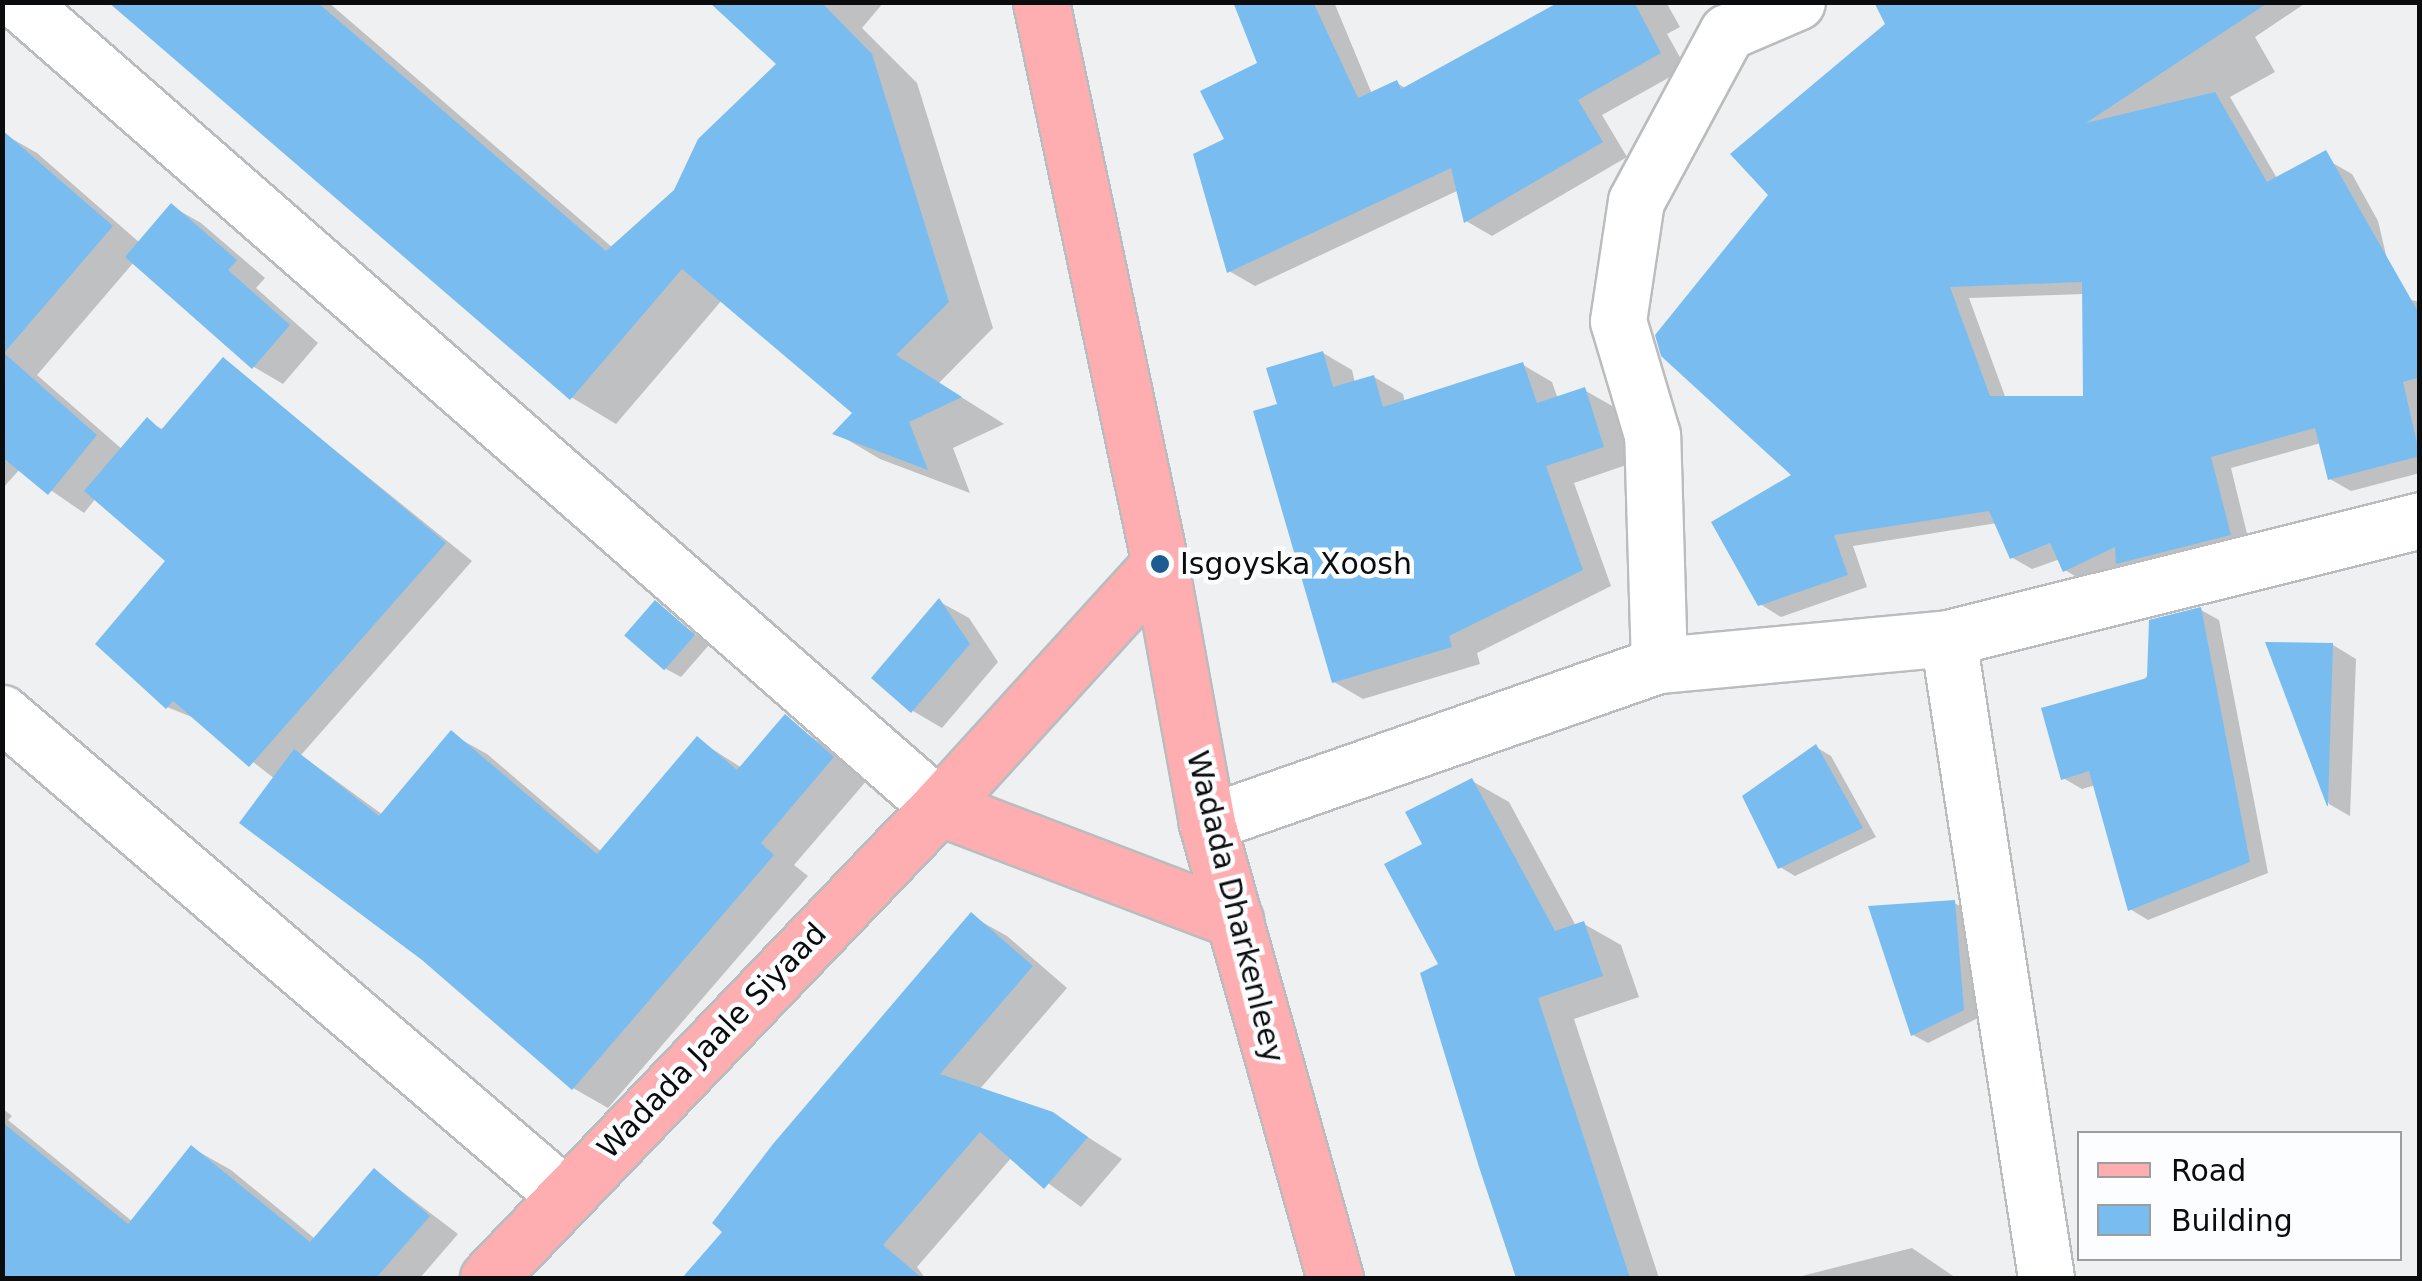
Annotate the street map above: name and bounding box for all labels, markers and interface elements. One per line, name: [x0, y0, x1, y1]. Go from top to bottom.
place label: Isgoyska Xoosh: [1180, 546, 1412, 582]
marker: Isgoyska Xoosh: [1149, 553, 1171, 575]
street label: Wadada Dharkenleey: [1179, 747, 1291, 1067]
street label: Wadada Jaale Siyaad: [590, 916, 834, 1166]
legend: [2077, 1131, 2402, 1261]
text: Road: [2171, 1153, 2246, 1188]
text: Building: [2171, 1203, 2293, 1238]

